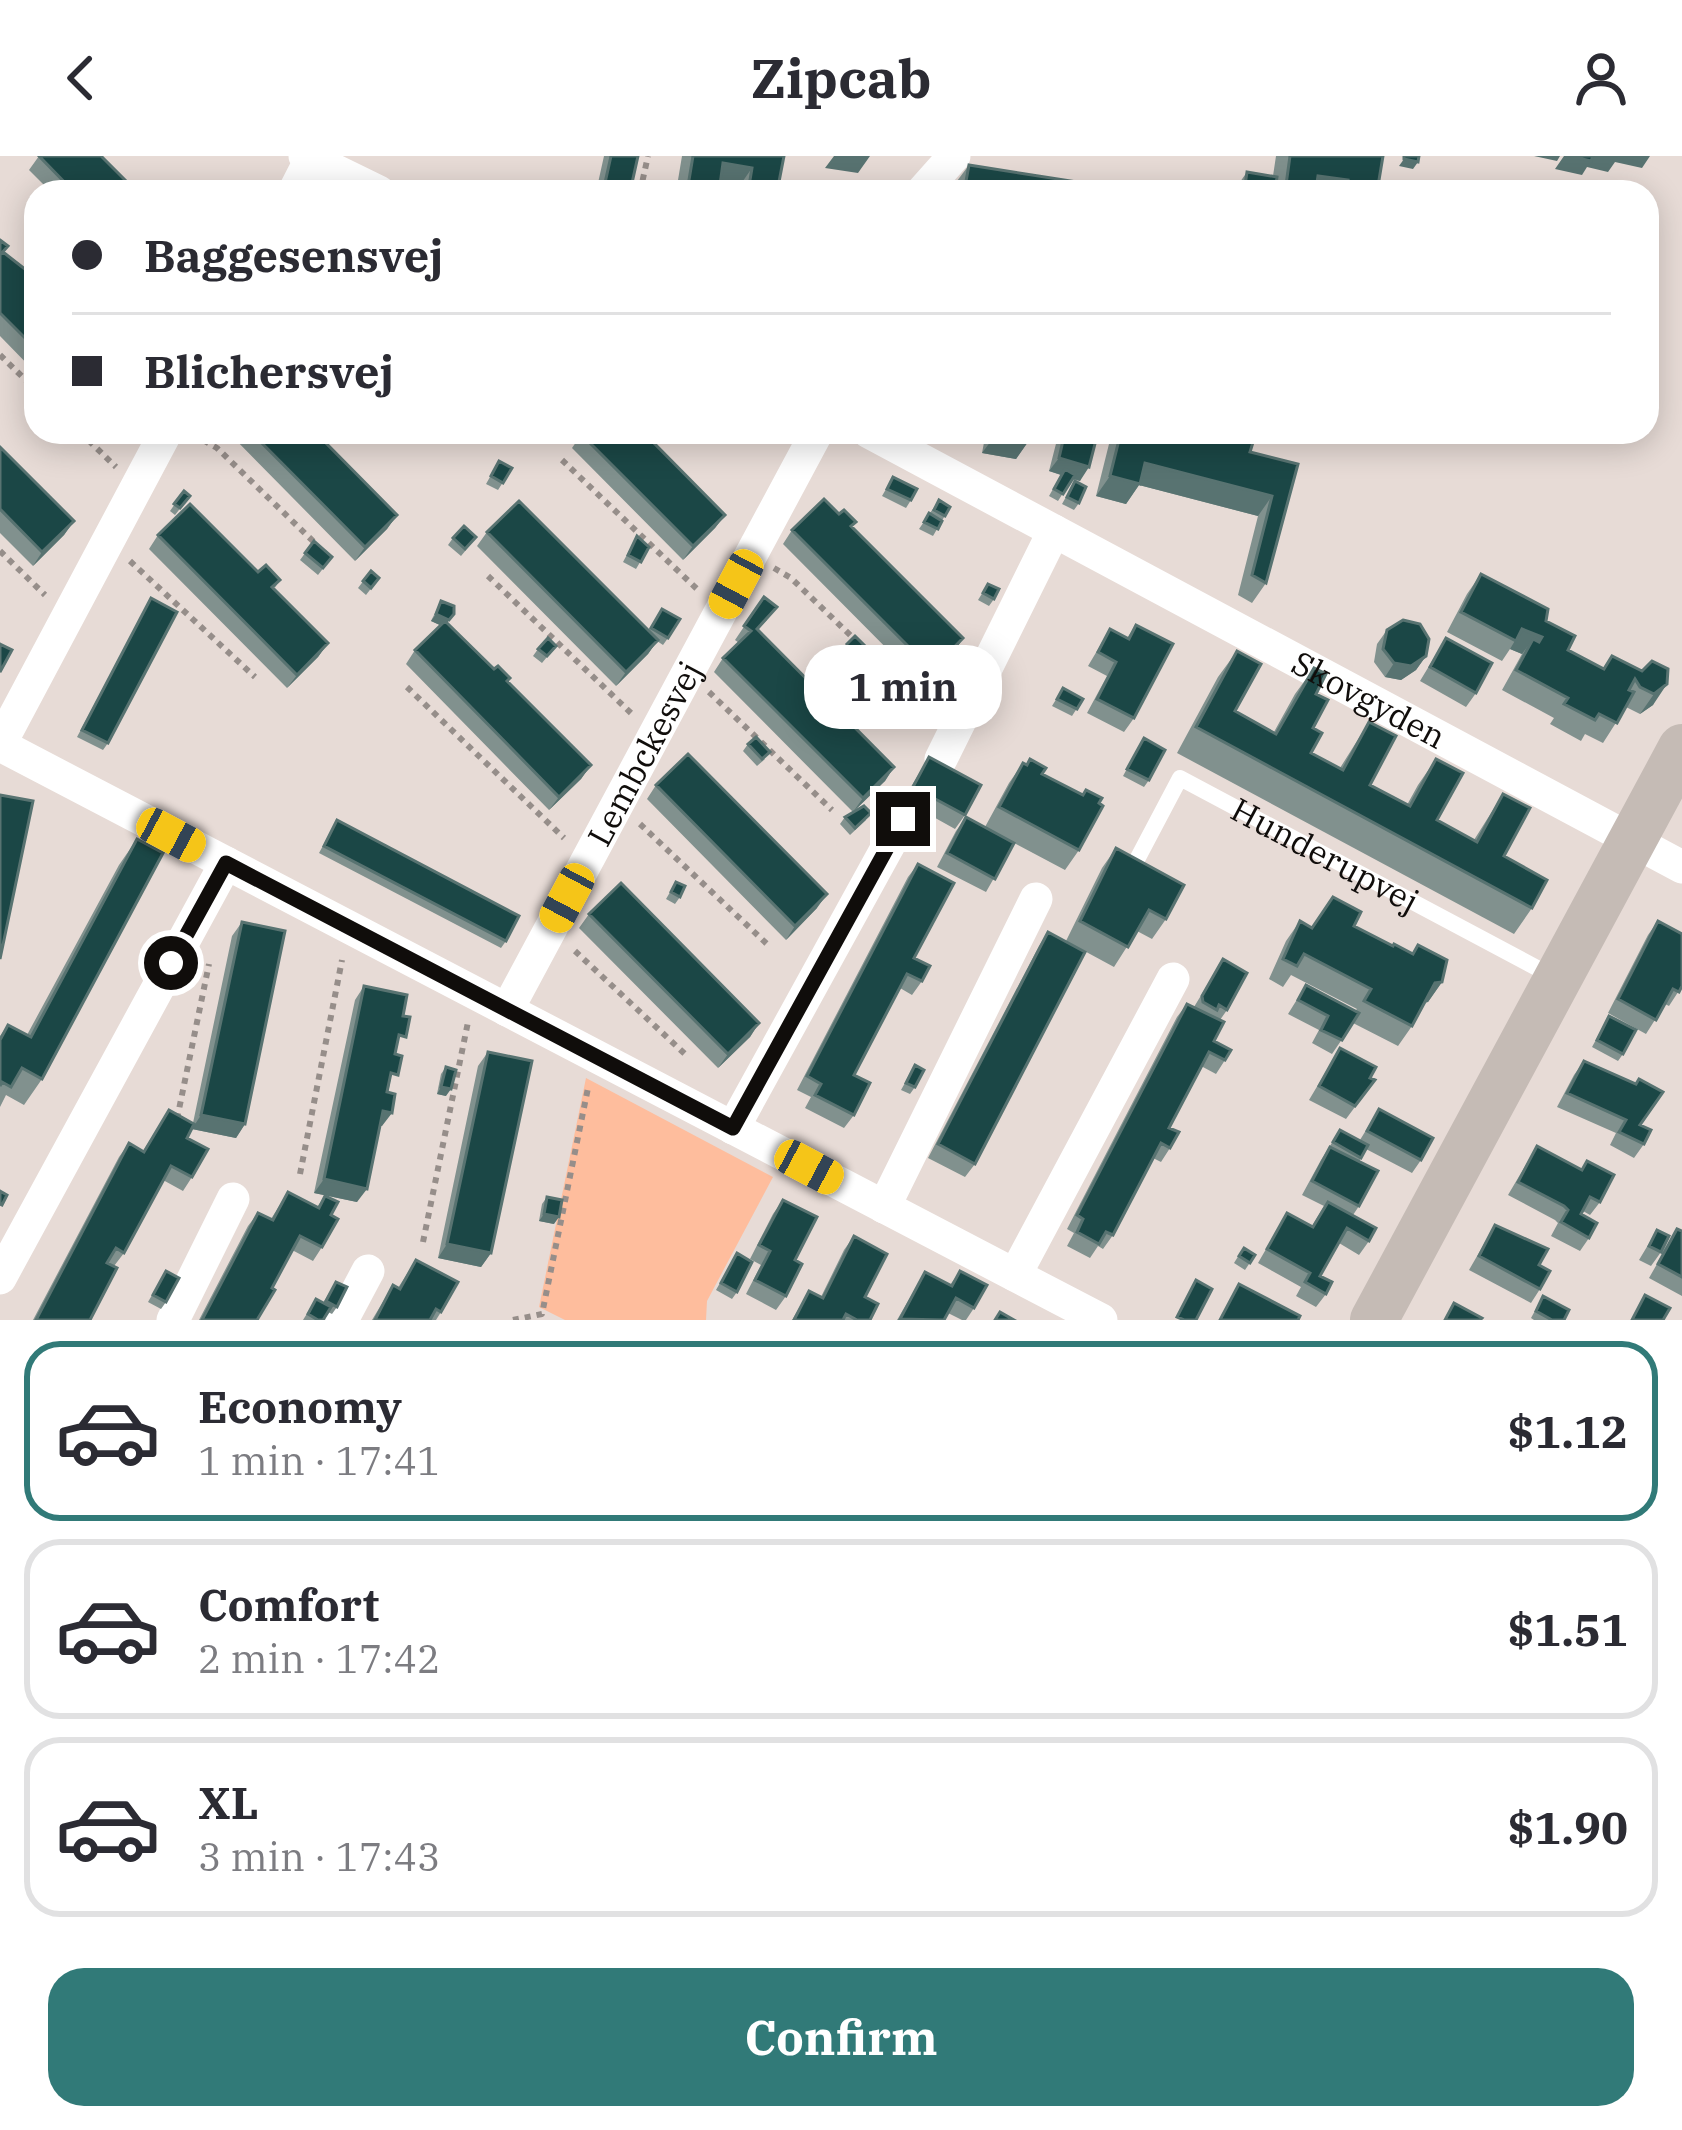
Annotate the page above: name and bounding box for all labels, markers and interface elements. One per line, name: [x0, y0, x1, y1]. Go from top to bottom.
text: Zipcab: [750, 43, 932, 113]
icon: back: [48, 45, 114, 111]
icon: person: [1568, 45, 1634, 111]
text: Baggesensvej: [144, 226, 444, 284]
text: Blichersvej: [144, 342, 394, 400]
car: [703, 544, 769, 624]
street label: Skovgyden: [1285, 640, 1453, 758]
callout: 1 min: [804, 645, 1002, 729]
street label: Lembckesvej: [577, 654, 711, 853]
text: 1 min: [848, 661, 958, 712]
street label: Hunderupvej: [1224, 787, 1426, 922]
route end: [876, 792, 930, 846]
car: [131, 802, 211, 868]
car: [534, 858, 600, 938]
route start: [144, 936, 198, 990]
car: [769, 1134, 849, 1200]
icon: car: [54, 1377, 162, 1485]
text: Economy: [198, 1377, 402, 1435]
text: $1.12: [1508, 1402, 1628, 1460]
text: 1 min · 17:41: [198, 1435, 440, 1486]
icon: car: [54, 1575, 162, 1683]
text: Comfort: [198, 1575, 379, 1633]
text: $1.51: [1508, 1600, 1628, 1658]
text: 2 min · 17:42: [198, 1633, 440, 1684]
icon: car: [54, 1773, 162, 1881]
text: XL: [198, 1773, 259, 1831]
text: $1.90: [1508, 1798, 1628, 1856]
text: 3 min · 17:43: [198, 1831, 440, 1882]
button: Confirm: [48, 1968, 1634, 2106]

